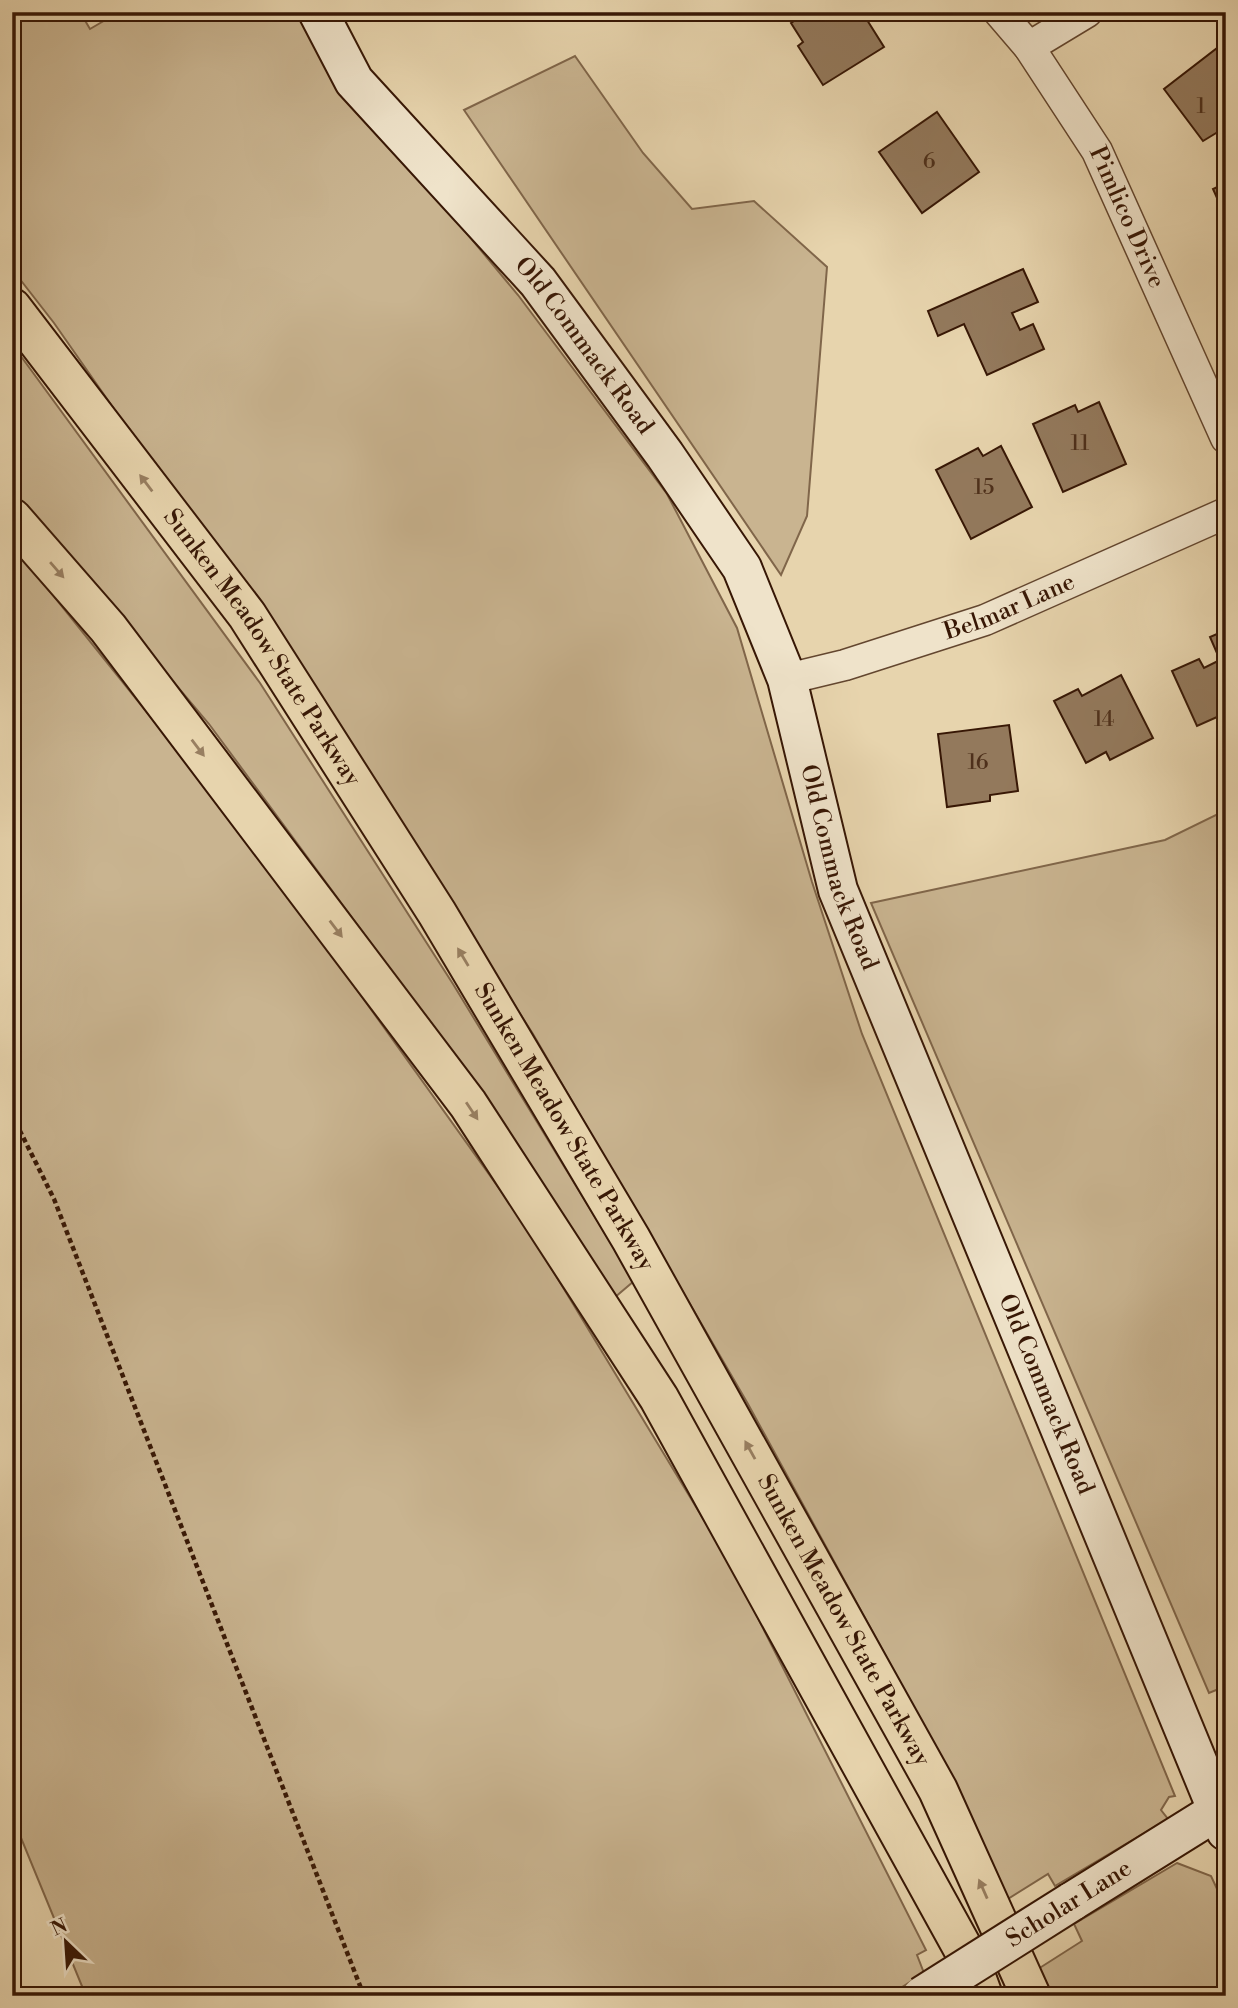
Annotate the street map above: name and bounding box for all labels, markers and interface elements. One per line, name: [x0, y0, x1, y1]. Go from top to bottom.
house number: 1: [1196, 94, 1206, 120]
street label: Pimlico Drive: [1082, 142, 1172, 293]
house number: 6: [923, 149, 936, 175]
street label: Old Commack Road: [508, 251, 660, 441]
house number: 11: [1071, 431, 1089, 457]
one-way arrow: [140, 474, 154, 492]
house number: 15: [974, 475, 994, 501]
street label: Sunken Meadow State Parkway: [156, 503, 367, 792]
one-way arrow: [49, 561, 64, 578]
street label: Belmar Lane: [939, 567, 1080, 648]
house number: 14: [1094, 707, 1114, 733]
one-way arrow: [191, 738, 206, 756]
house number: 16: [967, 750, 989, 776]
street label: Old Commack Road: [793, 762, 885, 975]
one-way arrow: [328, 920, 342, 938]
one-way arrow: [457, 948, 469, 967]
street label: Sunken Meadow State Parkway: [467, 978, 661, 1277]
one-way arrow: [465, 1102, 479, 1120]
street label: Old Commack Road: [991, 1290, 1101, 1499]
one-way arrow: [744, 1441, 756, 1460]
street label: Sunken Meadow State Parkway: [750, 1469, 937, 1772]
street label: Scholar Lane: [1001, 1854, 1137, 1954]
one-way arrow: [977, 1879, 989, 1899]
north arrow: [32, 1906, 102, 1976]
text: N: [47, 1913, 71, 1942]

